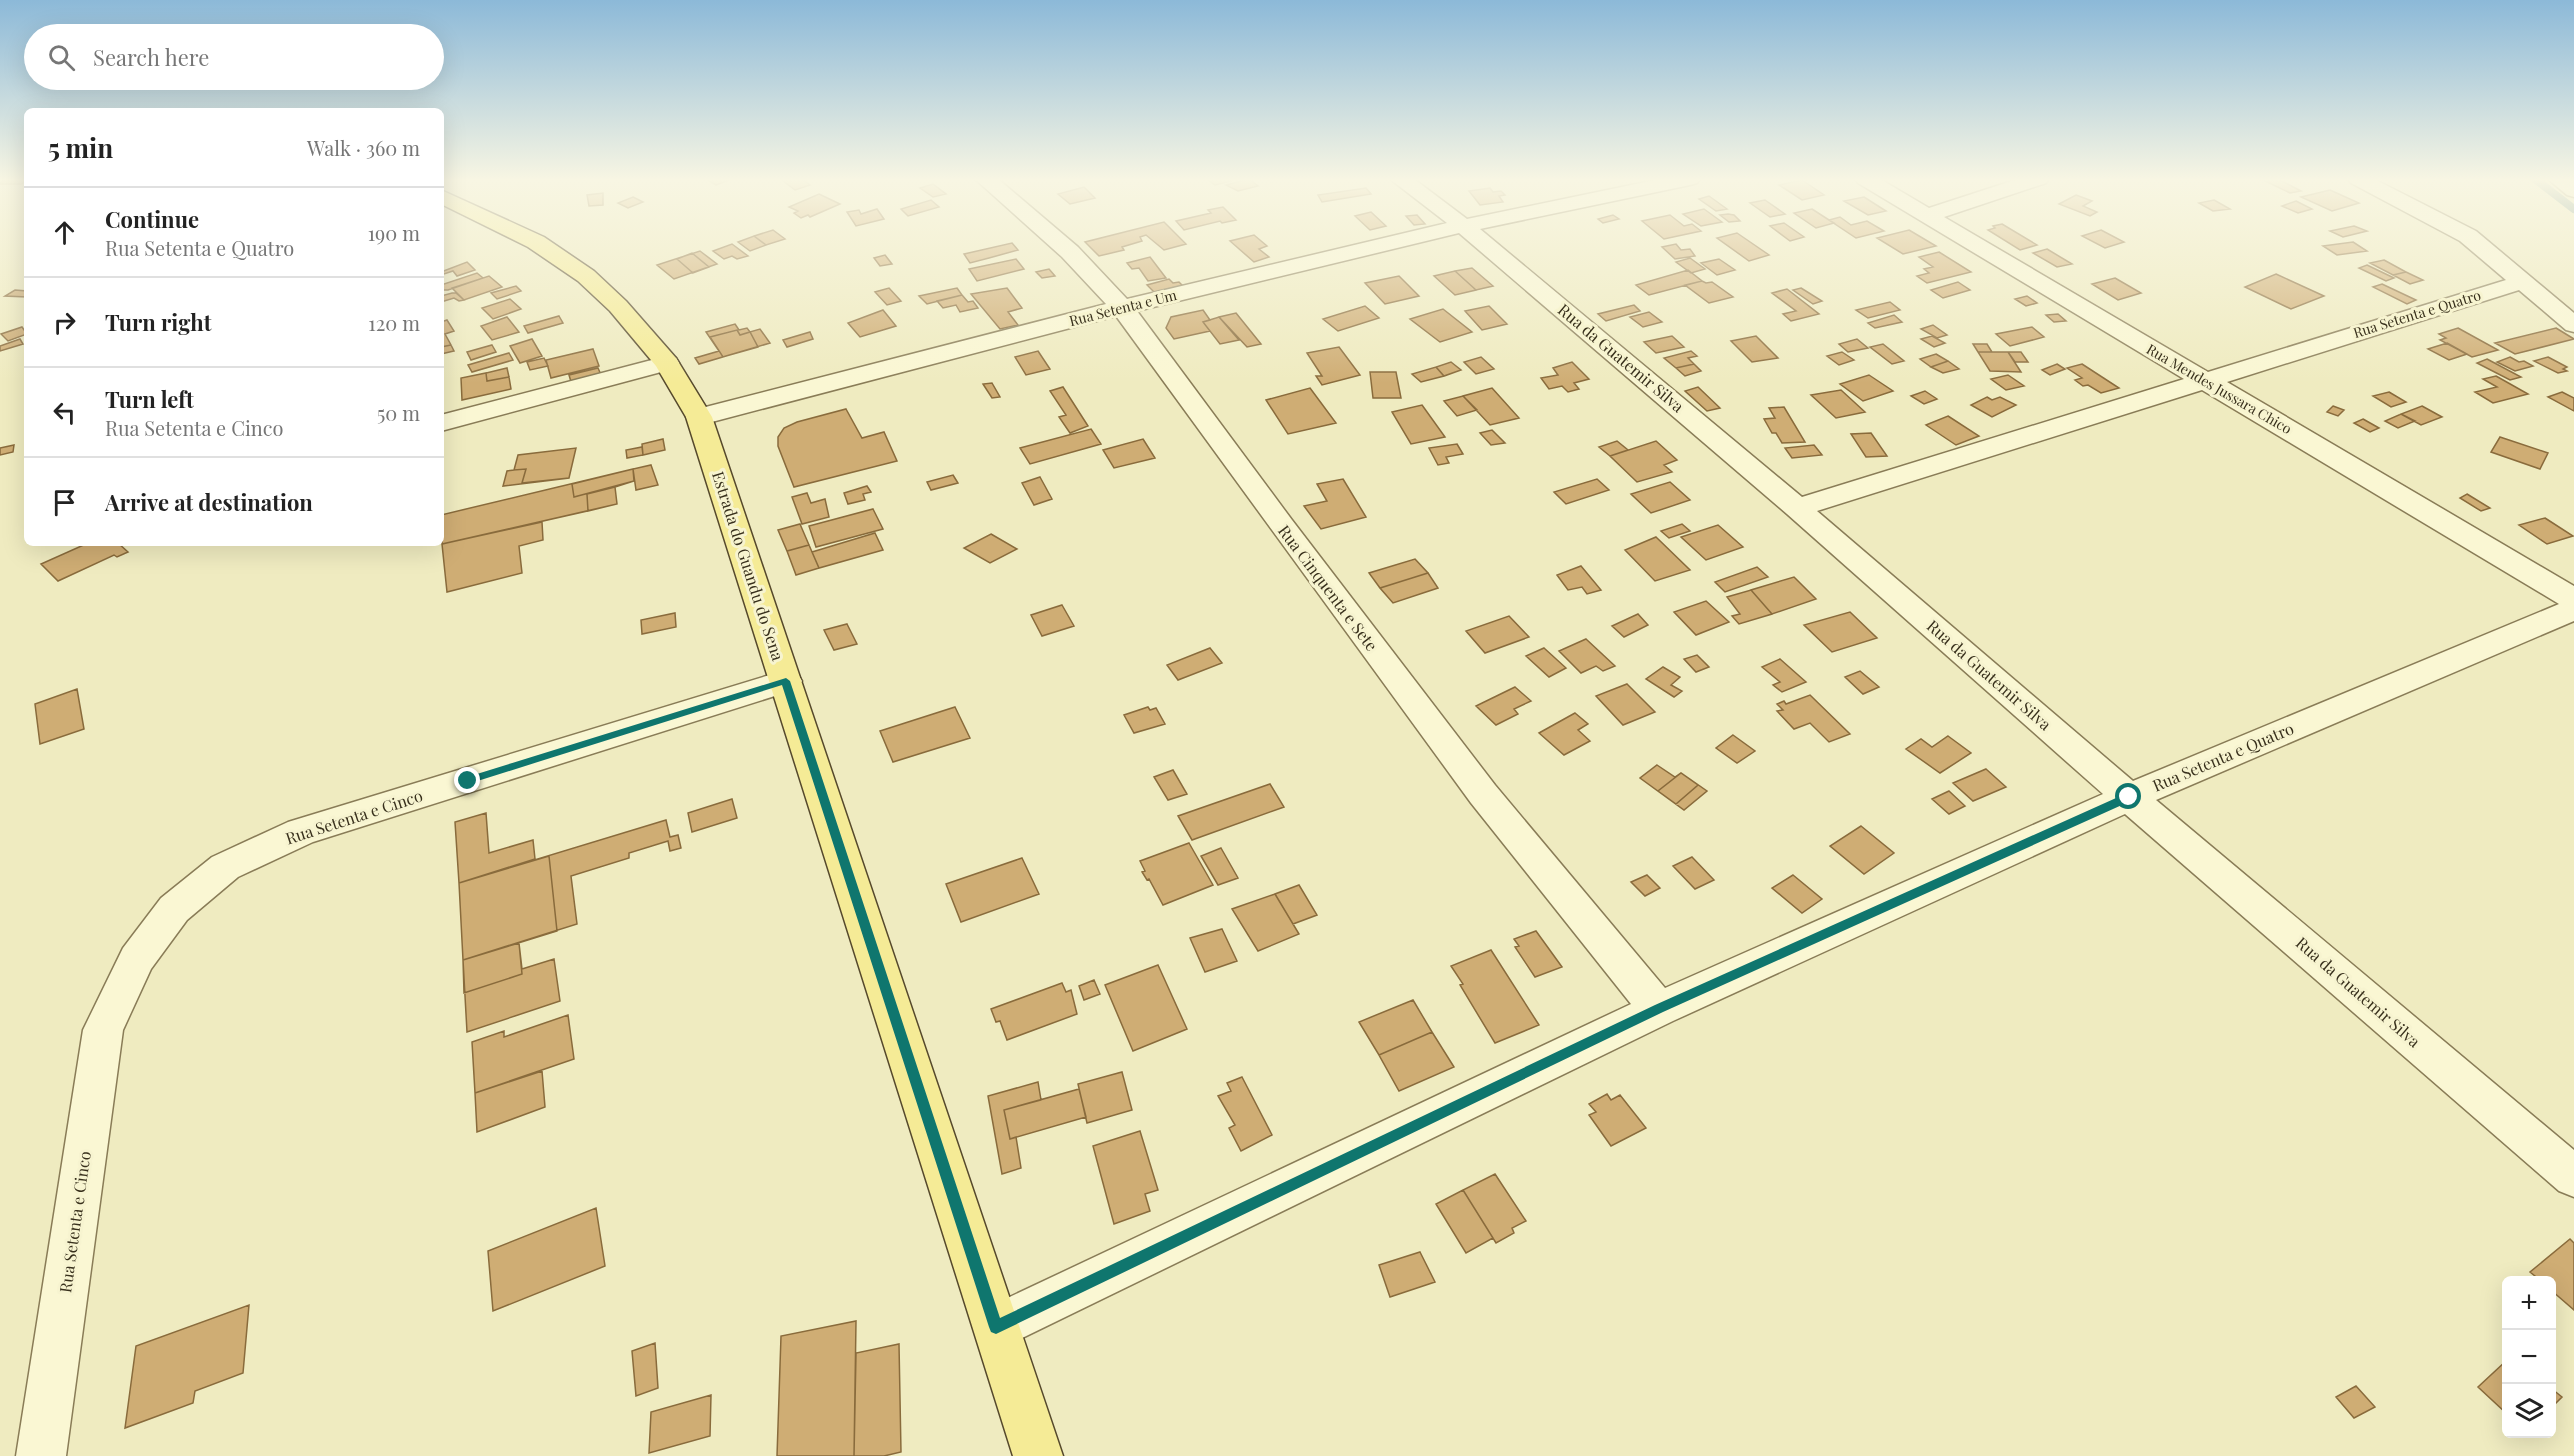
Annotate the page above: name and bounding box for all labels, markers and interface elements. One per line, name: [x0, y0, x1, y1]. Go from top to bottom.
search box: [24, 24, 444, 90]
icon: search: [45, 41, 78, 74]
text: Search here: [93, 42, 209, 72]
text: 5 min: [48, 130, 113, 165]
text: Walk · 360 m: [307, 134, 420, 161]
text: Continue: [105, 204, 199, 234]
icon: ahead: [48, 216, 81, 249]
text: 190 m: [368, 219, 420, 246]
text: Rua Setenta e Quatro: [105, 234, 294, 261]
street label: Rua Setenta e Um: [1067, 285, 1179, 330]
street label: Rua Setenta e Quatro: [2351, 285, 2483, 342]
street label: Rua da Guatemir Silva: [1554, 299, 1689, 416]
icon: right: [48, 306, 81, 339]
text: Turn right: [105, 307, 211, 337]
text: 120 m: [368, 309, 420, 336]
street label: Rua Mendes Jussara Chico: [2143, 339, 2296, 438]
text: Turn left: [105, 384, 194, 414]
icon: left: [48, 396, 81, 429]
text: 50 m: [377, 399, 420, 426]
text: Rua Setenta e Cinco: [105, 414, 283, 441]
street label: Estrada do Guandu do Sena: [708, 469, 789, 663]
icon: arrive: [48, 486, 81, 519]
text: Arrive at destination: [105, 487, 313, 517]
street label: Rua Cinquenta e Sete: [1274, 520, 1383, 655]
street label: Rua da Guatemir Silva: [1923, 615, 2056, 734]
street label: Rua Setenta e Quatro: [2149, 717, 2297, 796]
route end: [454, 767, 480, 793]
route start: [2115, 783, 2141, 809]
street label: Rua Setenta e Cinco: [283, 784, 425, 849]
street label: Rua da Guatemir Silva: [2292, 932, 2425, 1051]
street label: Rua Setenta e Cinco: [54, 1150, 95, 1294]
map controls: [2502, 1276, 2556, 1438]
button: +: [2502, 1276, 2556, 1330]
button: −: [2502, 1330, 2556, 1384]
button: layers: [2502, 1384, 2556, 1438]

